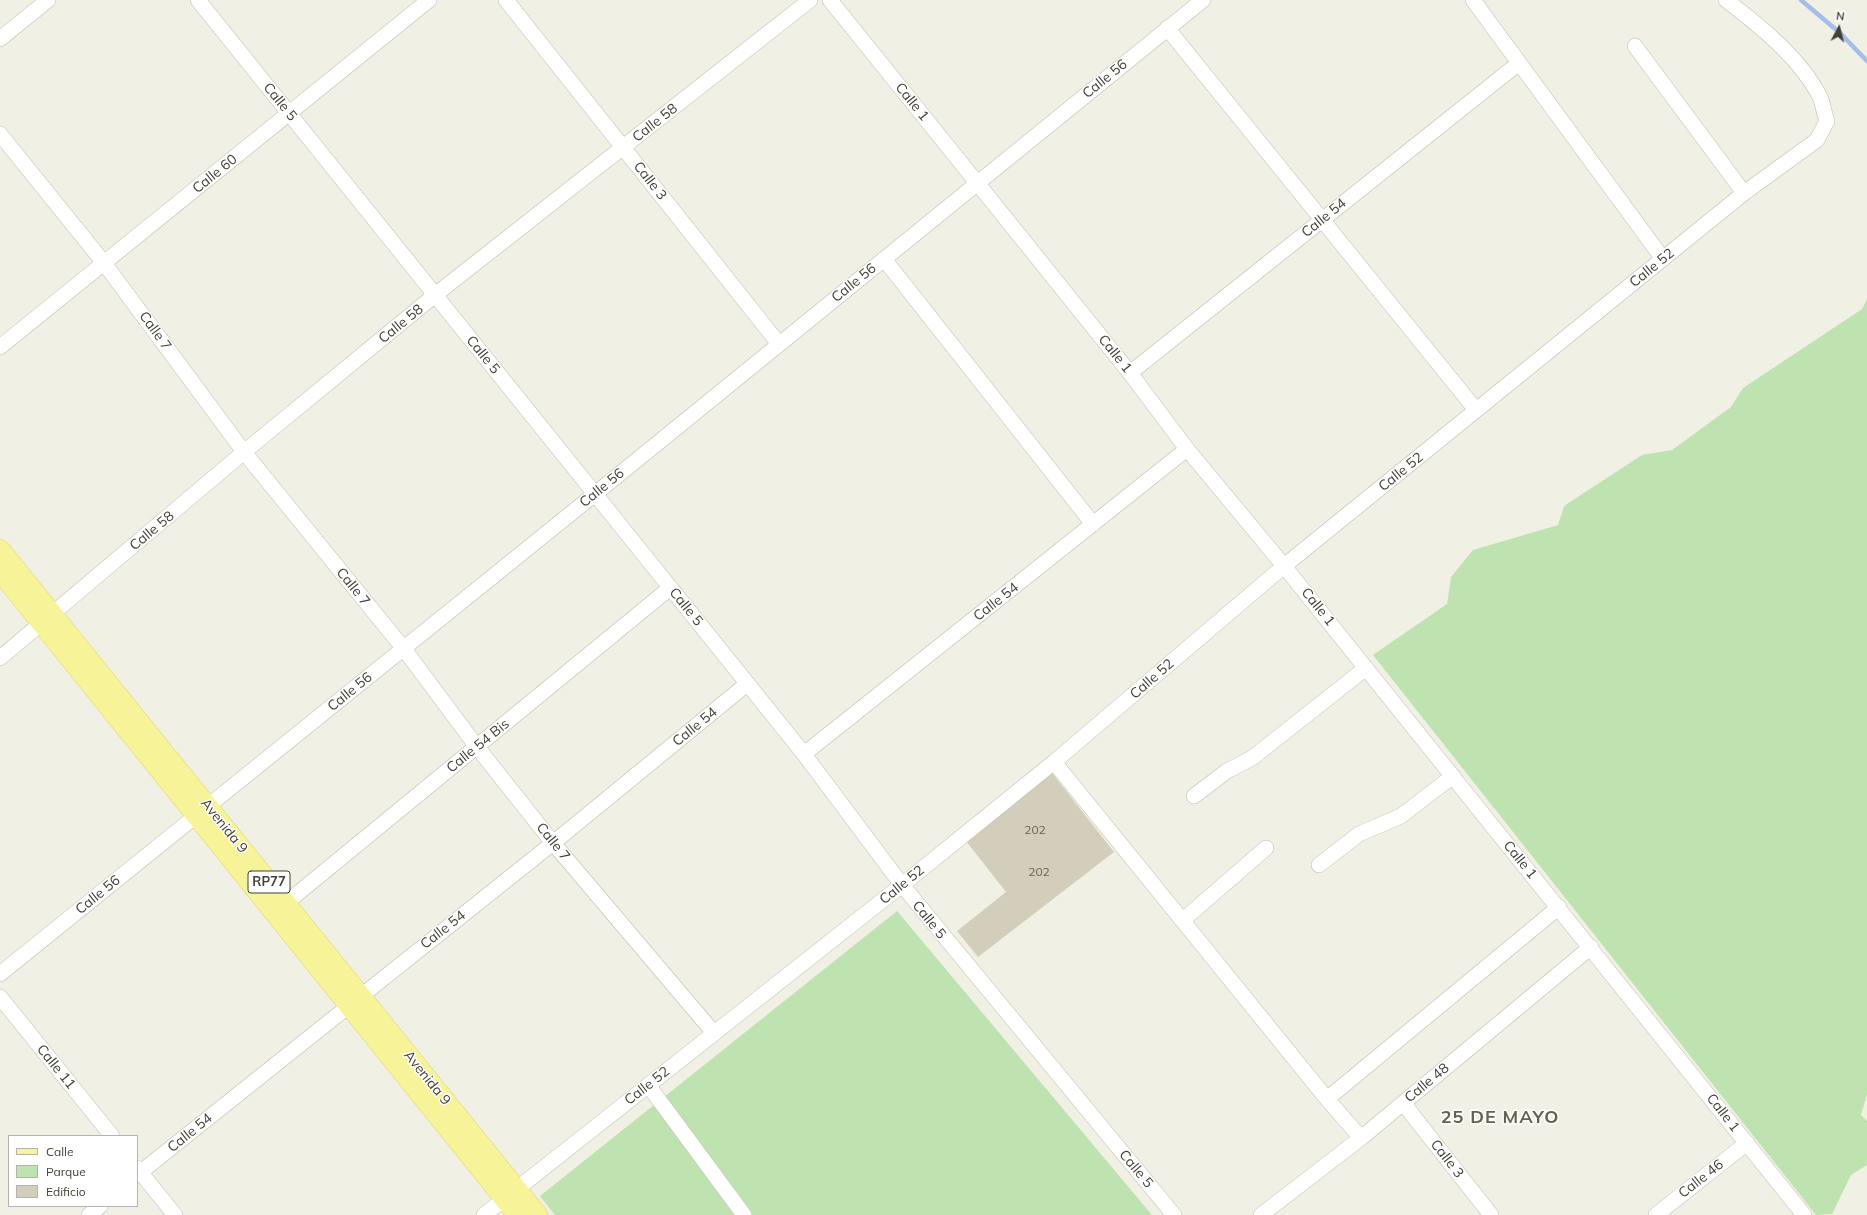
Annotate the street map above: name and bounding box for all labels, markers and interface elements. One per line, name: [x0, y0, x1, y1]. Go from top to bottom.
north arrow: [1819, 8, 1859, 48]
text: N: [1835, 9, 1845, 24]
street label: Calle 56: [1079, 56, 1131, 102]
street label: Calle 5: [260, 80, 300, 124]
street label: Calle 1: [892, 80, 932, 124]
street label: Calle 58: [629, 100, 681, 146]
street label: Calle 60: [189, 151, 241, 197]
street label: Calle 3: [630, 158, 670, 204]
street label: Calle 54: [1298, 195, 1350, 241]
street label: Calle 52: [1626, 245, 1678, 291]
street label: Calle 56: [828, 260, 880, 306]
street label: Calle 58: [375, 301, 427, 347]
street label: Calle 7: [135, 308, 175, 354]
street label: Calle 1: [1095, 332, 1135, 376]
street label: Calle 5: [463, 333, 503, 377]
street label: Calle 52: [1375, 449, 1427, 495]
street label: Calle 56: [576, 465, 628, 511]
street label: Calle 58: [126, 508, 178, 554]
street label: Calle 7: [333, 565, 373, 609]
street label: Calle 54: [970, 579, 1022, 625]
street label: Calle 5: [666, 585, 706, 629]
street label: Calle 1: [1298, 585, 1338, 629]
street label: Calle 52: [1127, 655, 1177, 703]
street label: Calle 56: [324, 669, 376, 715]
street label: Calle 54: [669, 704, 721, 750]
street label: Calle 54 Bis: [443, 716, 513, 776]
street label: Avenida 9: [197, 795, 251, 857]
street label: Calle 7: [533, 820, 573, 864]
house number: 202: [1024, 823, 1046, 837]
street label: Calle 1: [1500, 838, 1540, 882]
street label: Calle 52: [876, 862, 928, 908]
house number: 202: [1028, 865, 1050, 879]
road number: RP77: [248, 871, 290, 893]
street label: Calle 56: [72, 872, 124, 918]
street label: Calle 5: [909, 898, 949, 942]
street label: Calle 54: [417, 907, 469, 953]
street label: Calle 11: [33, 1041, 79, 1093]
street label: Avenida 9: [400, 1047, 454, 1109]
street label: Calle 48: [1401, 1060, 1453, 1106]
street label: Calle 52: [621, 1063, 673, 1109]
street label: Calle 1: [1703, 1090, 1743, 1136]
district label: 25 DE MAYO: [1441, 1107, 1559, 1129]
street label: Calle 54: [164, 1110, 216, 1156]
legend: [8, 1135, 138, 1207]
street label: Calle 3: [1427, 1136, 1467, 1182]
text: Calle: [46, 1144, 73, 1159]
street label: Calle 5: [1115, 1147, 1157, 1191]
street label: Calle 46: [1675, 1156, 1727, 1202]
text: Parque: [46, 1164, 86, 1179]
text: Edificio: [46, 1184, 86, 1199]

